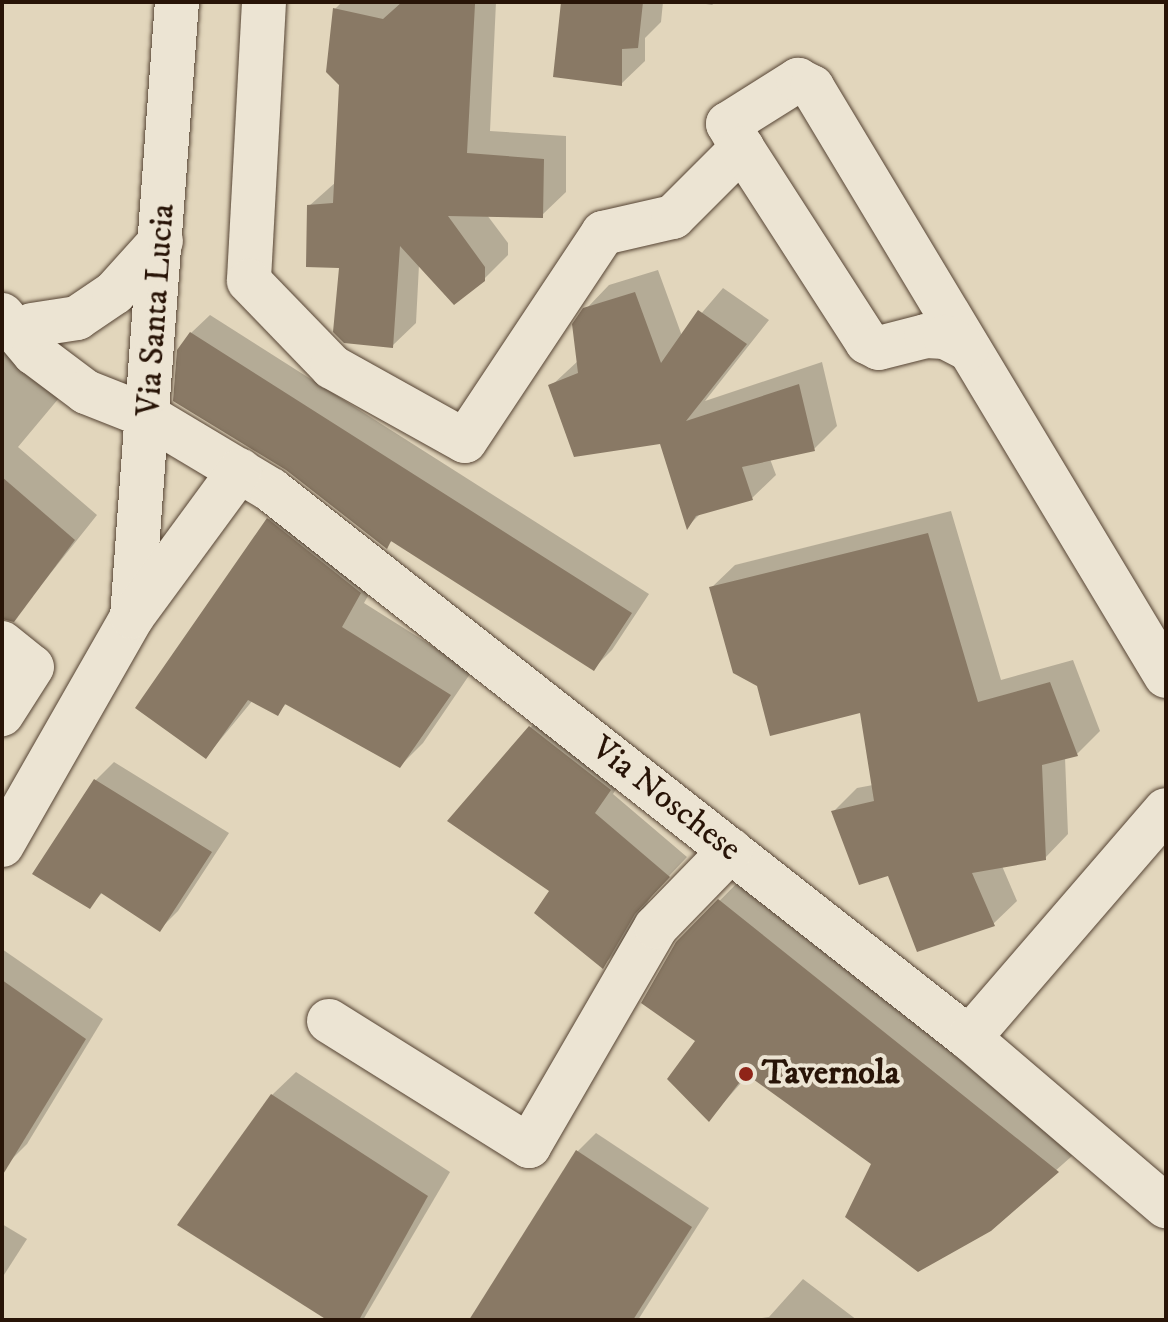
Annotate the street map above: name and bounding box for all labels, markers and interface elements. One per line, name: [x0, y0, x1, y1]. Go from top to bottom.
street label: Via Santa Lucia: [128, 202, 184, 418]
street label: Via Noschese: [583, 728, 749, 870]
place label: Tavernola: [762, 1054, 899, 1094]
marker: Tavernola: [737, 1065, 755, 1083]

